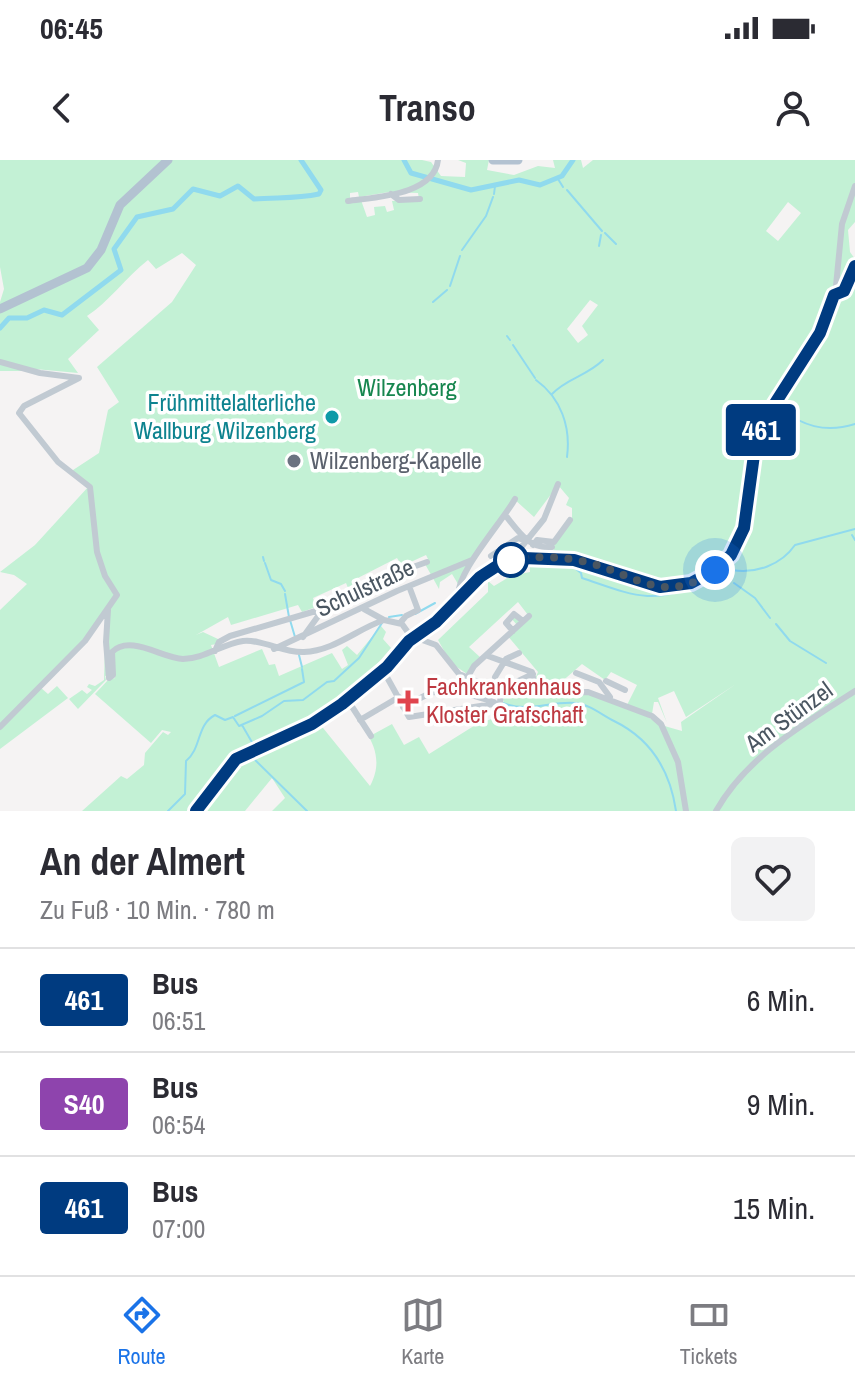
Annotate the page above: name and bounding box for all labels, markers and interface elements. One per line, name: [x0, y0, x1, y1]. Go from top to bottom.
text: 06:45: [40, 8, 103, 48]
text: Transo: [379, 84, 476, 132]
icon: back: [40, 86, 84, 130]
icon: person: [771, 86, 815, 130]
park label: Wilzenberg: [357, 371, 457, 403]
place label: Frühmittelalterliche Wallburg Wilzenberg: [134, 386, 316, 446]
line badge: 461: [715, 404, 807, 456]
marker: Frühmittelalterliche Wallburg Wilzenberg: [323, 408, 341, 426]
text: 461: [742, 411, 780, 449]
place label: Wilzenberg-Kapelle: [310, 444, 482, 476]
marker: Wilzenberg-Kapelle: [285, 452, 303, 470]
unlabelled marker: [494, 543, 528, 577]
street label: Schulstraße: [310, 550, 419, 624]
your location: [695, 550, 735, 590]
place label: Fachkrankenhaus Kloster Grafschaft: [426, 670, 584, 730]
street label: Am Stünzel: [737, 674, 839, 759]
marker: Fachkrankenhaus Kloster Grafschaft: [397, 690, 419, 712]
text: An der Almert: [40, 836, 245, 887]
button: heart: [731, 837, 815, 921]
text: Zu Fuß · 10 Min. · 780 m: [40, 892, 275, 927]
text: Bus: [152, 963, 198, 1003]
text: 6 Min.: [747, 980, 815, 1020]
text: 461: [65, 981, 103, 1019]
text: 06:51: [152, 1003, 205, 1038]
text: Bus: [152, 1067, 198, 1107]
text: 9 Min.: [747, 1084, 815, 1124]
text: S40: [64, 1085, 104, 1123]
text: 06:54: [152, 1107, 205, 1142]
text: Bus: [152, 1171, 198, 1211]
text: 15 Min.: [733, 1188, 815, 1228]
text: 461: [65, 1189, 103, 1227]
text: 07:00: [152, 1211, 205, 1246]
tab: Route: [118, 1293, 166, 1371]
tab: Karte: [401, 1293, 445, 1371]
tab: Tickets: [680, 1293, 737, 1371]

